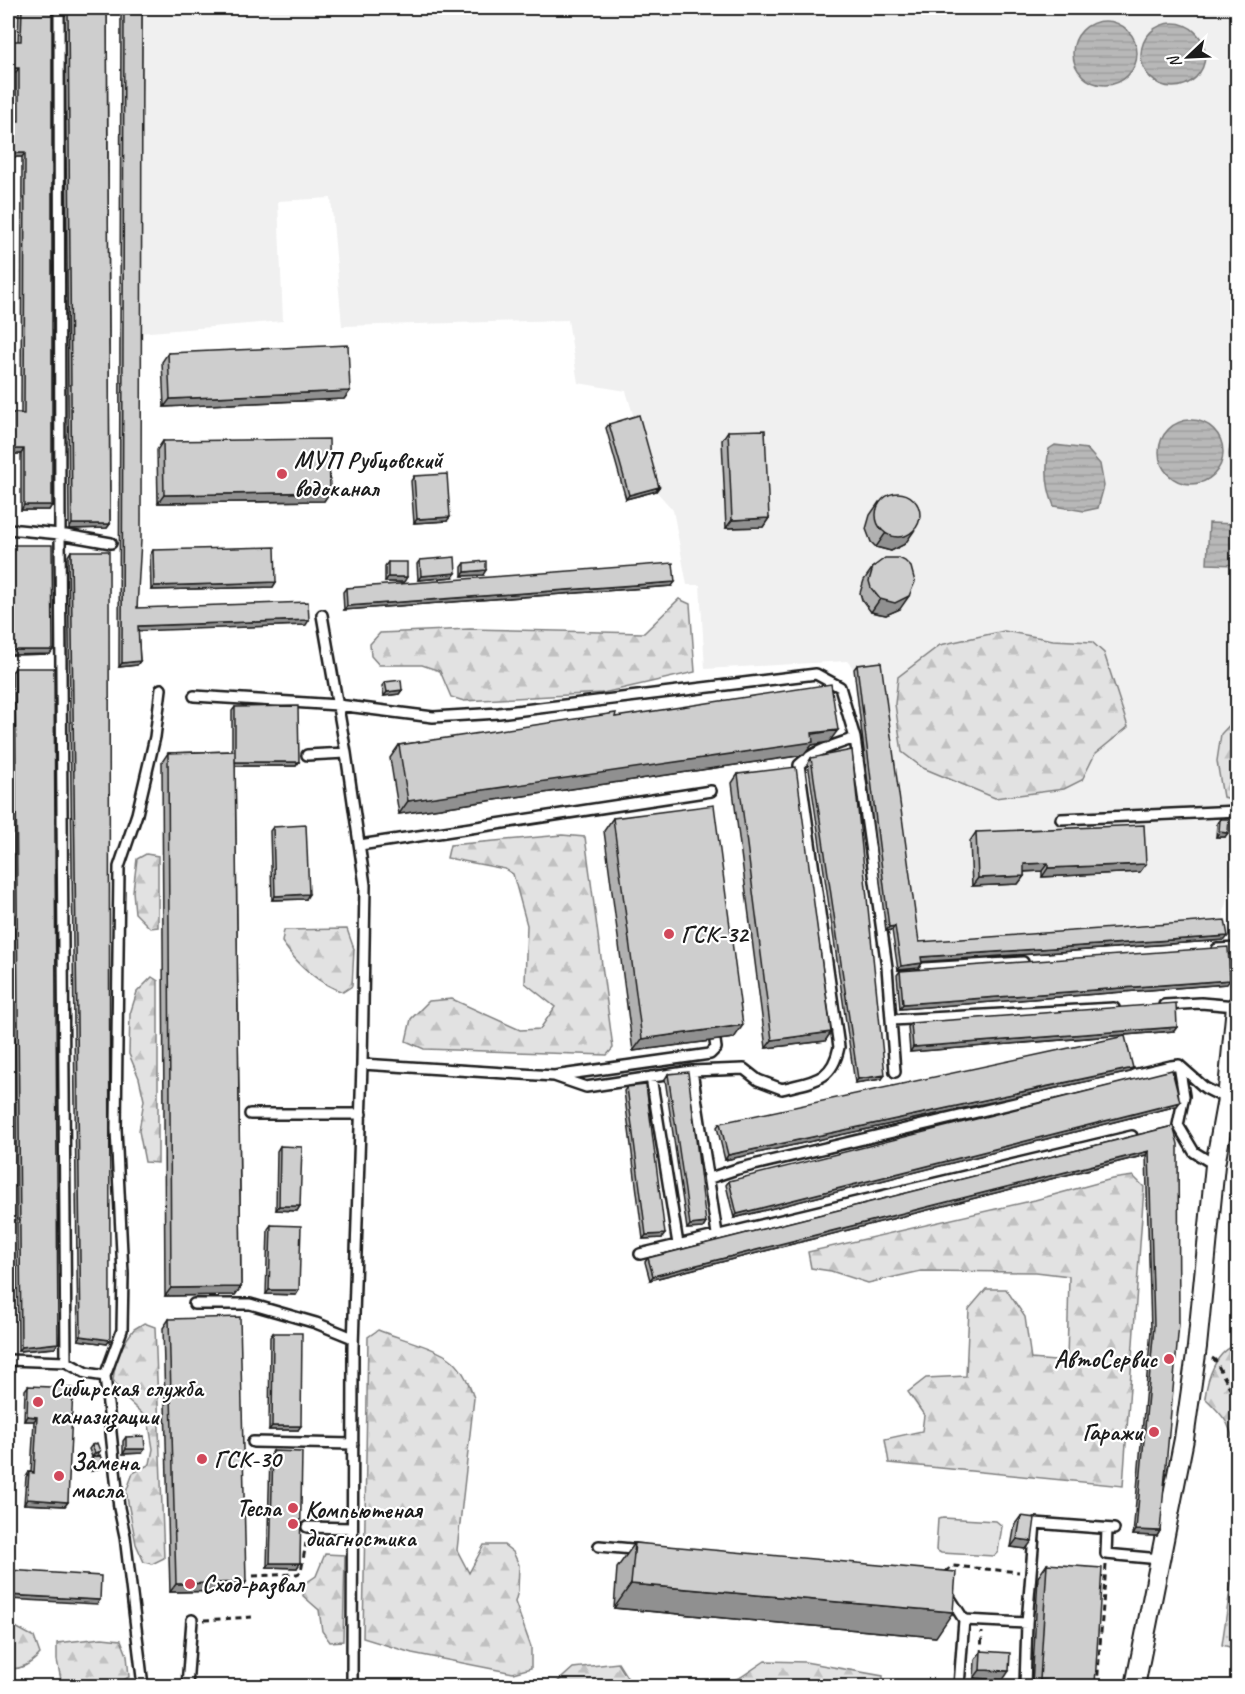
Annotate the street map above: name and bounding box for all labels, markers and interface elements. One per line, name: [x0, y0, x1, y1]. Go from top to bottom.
north arrow: [1158, 27, 1218, 87]
text: N: [1163, 51, 1186, 71]
place label: МУП Рубцовский водоканал: [294, 445, 444, 503]
marker: МУП Рубцовский водоканал: [275, 467, 289, 481]
place label: ГСК-32: [681, 919, 750, 949]
marker: ГСК-32: [662, 927, 676, 941]
place label: АвтоСервис: [1054, 1344, 1159, 1374]
marker: АвтоСервис: [1162, 1352, 1176, 1366]
place label: Сибирская служба каназизации: [50, 1373, 205, 1432]
marker: Сибирская служба каназизации: [31, 1395, 45, 1409]
place label: Гаражи: [1083, 1417, 1145, 1447]
marker: Гаражи: [1147, 1425, 1161, 1439]
place label: ГСК-30: [214, 1444, 283, 1474]
place label: Замена масла: [71, 1447, 141, 1505]
marker: ГСК-30: [195, 1452, 209, 1466]
marker: Замена масла: [52, 1469, 66, 1483]
place label: Тесла: [236, 1493, 282, 1523]
place label: Компьютеная диагностика: [305, 1495, 423, 1553]
marker: Тесла: [286, 1501, 300, 1515]
marker: Компьютеная диагностика: [286, 1517, 300, 1531]
place label: Сход-развал: [202, 1569, 306, 1600]
marker: Сход-развал: [183, 1577, 197, 1591]

